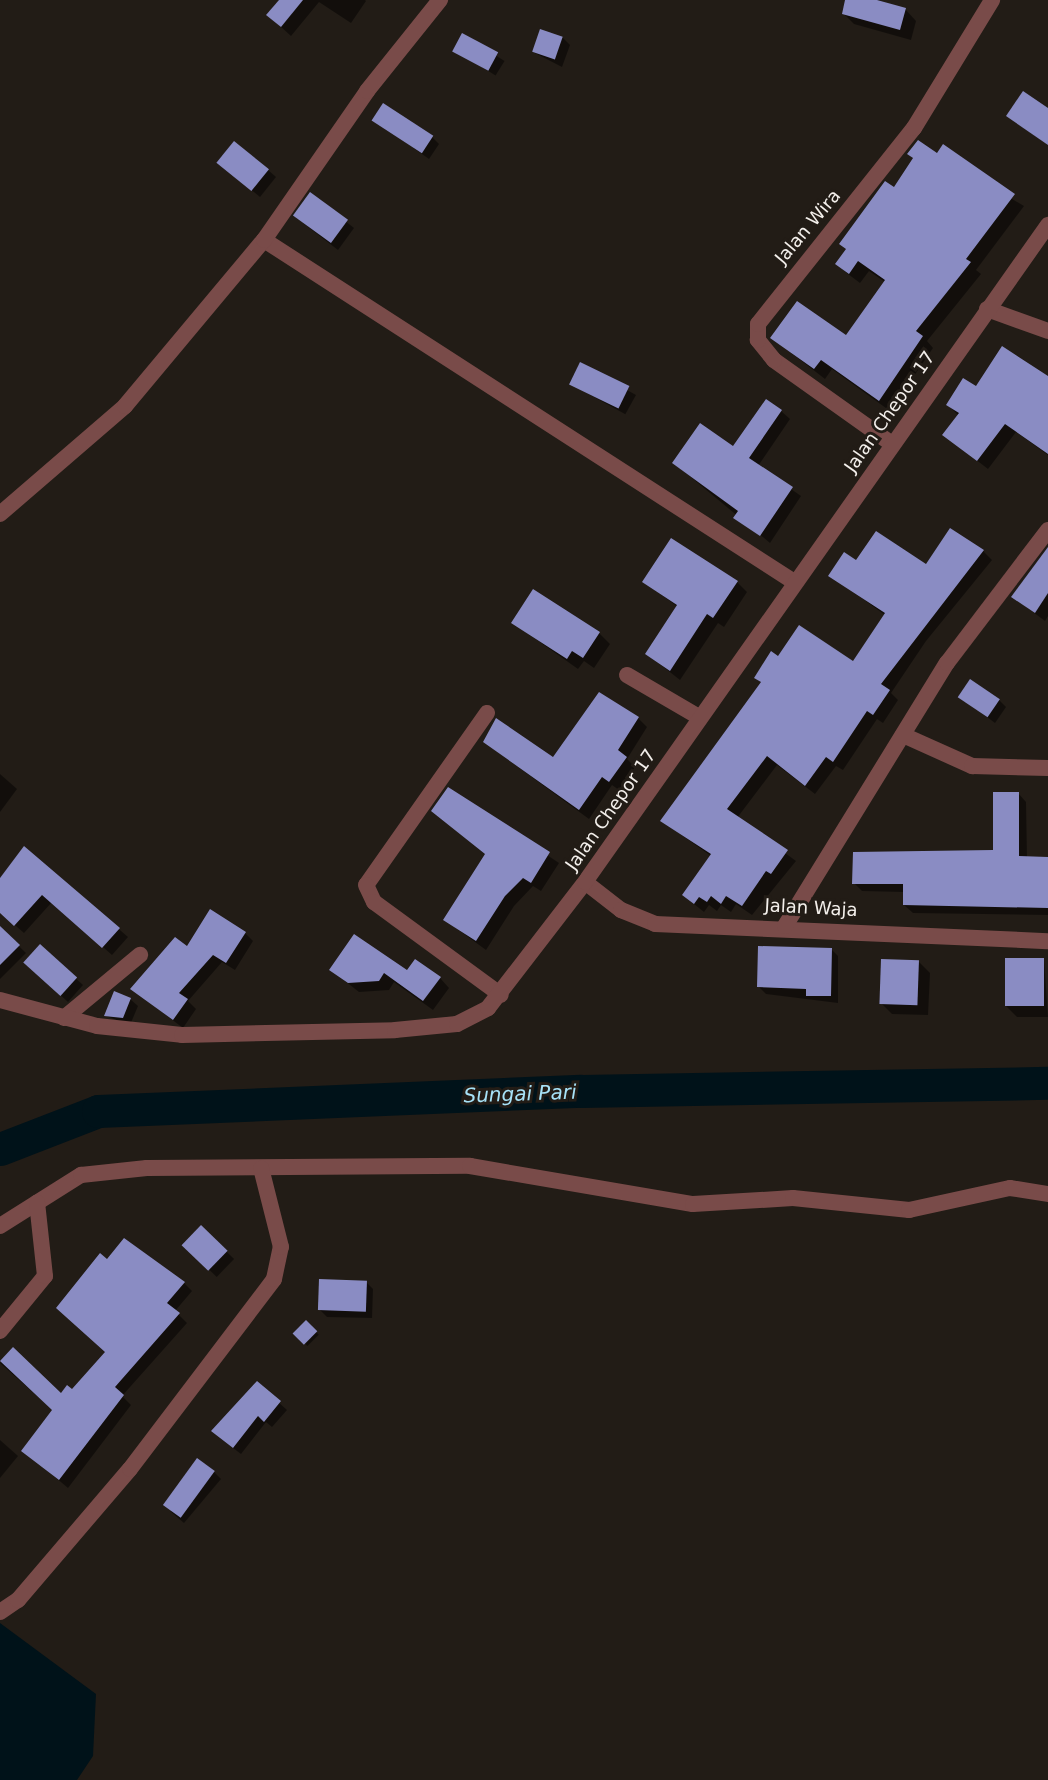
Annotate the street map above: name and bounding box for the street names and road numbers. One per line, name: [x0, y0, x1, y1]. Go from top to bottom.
street label: Jalan Wira: [771, 185, 845, 269]
street label: Jalan Chepor 17: [840, 347, 940, 477]
street label: Jalan Chepor 17: [561, 745, 661, 875]
street label: Jalan Waja: [764, 895, 858, 921]

